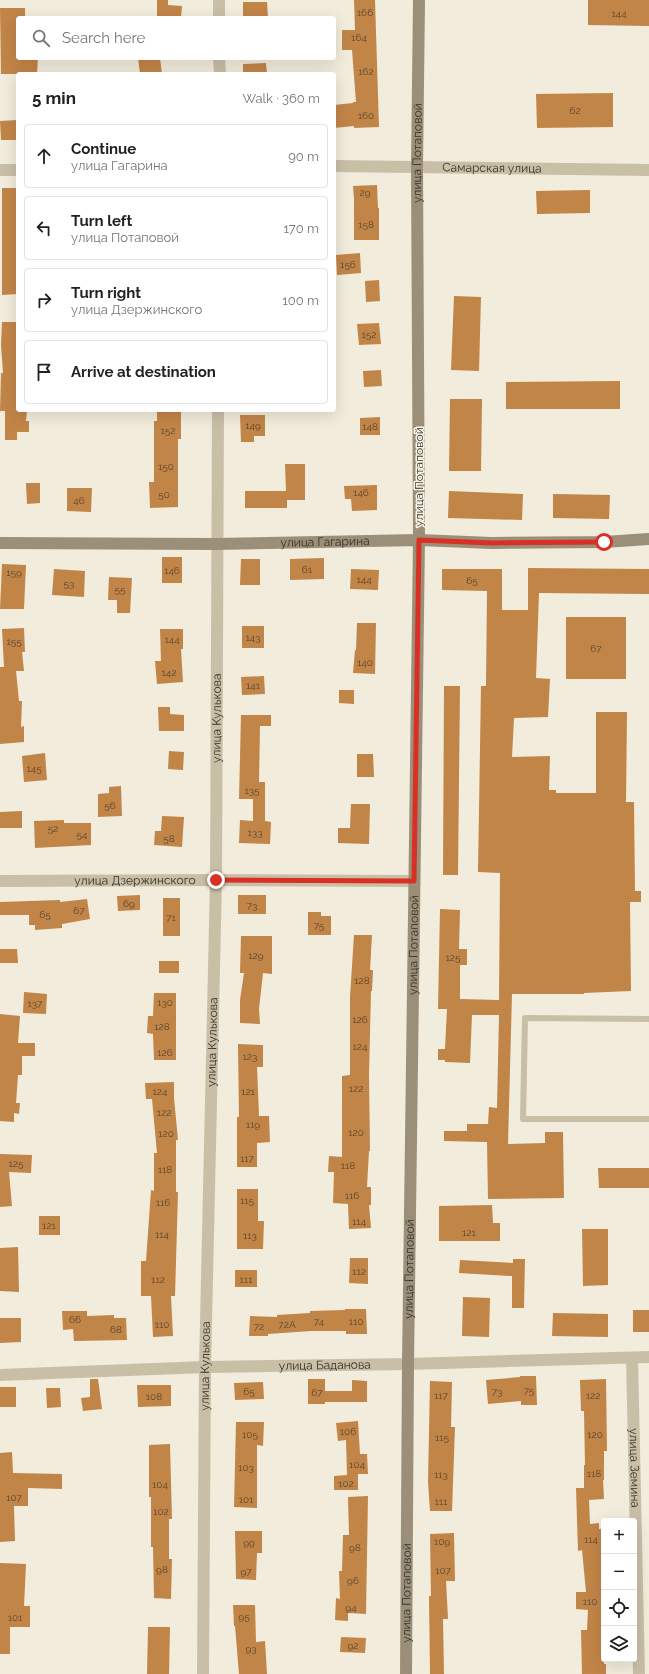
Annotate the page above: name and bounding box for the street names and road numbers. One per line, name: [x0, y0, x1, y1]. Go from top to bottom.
street label: улица Потаповой: [410, 103, 425, 203]
street label: Самарская улица: [442, 160, 542, 176]
street label: улица Потаповой: [412, 427, 426, 527]
street label: улица Гагарина: [280, 534, 370, 550]
street label: улица Кулькова: [209, 673, 224, 763]
street label: улица Дзержинского: [74, 873, 196, 888]
street label: улица Потаповой: [406, 895, 421, 995]
street label: улица Кулькова: [204, 997, 220, 1087]
street label: улица Потаповой: [402, 1219, 417, 1319]
street label: улица Кулькова: [198, 1321, 213, 1411]
street label: улица Баданова: [279, 1358, 371, 1373]
street label: улица Земина: [627, 1428, 642, 1508]
street label: улица Потаповой: [399, 1543, 414, 1643]

